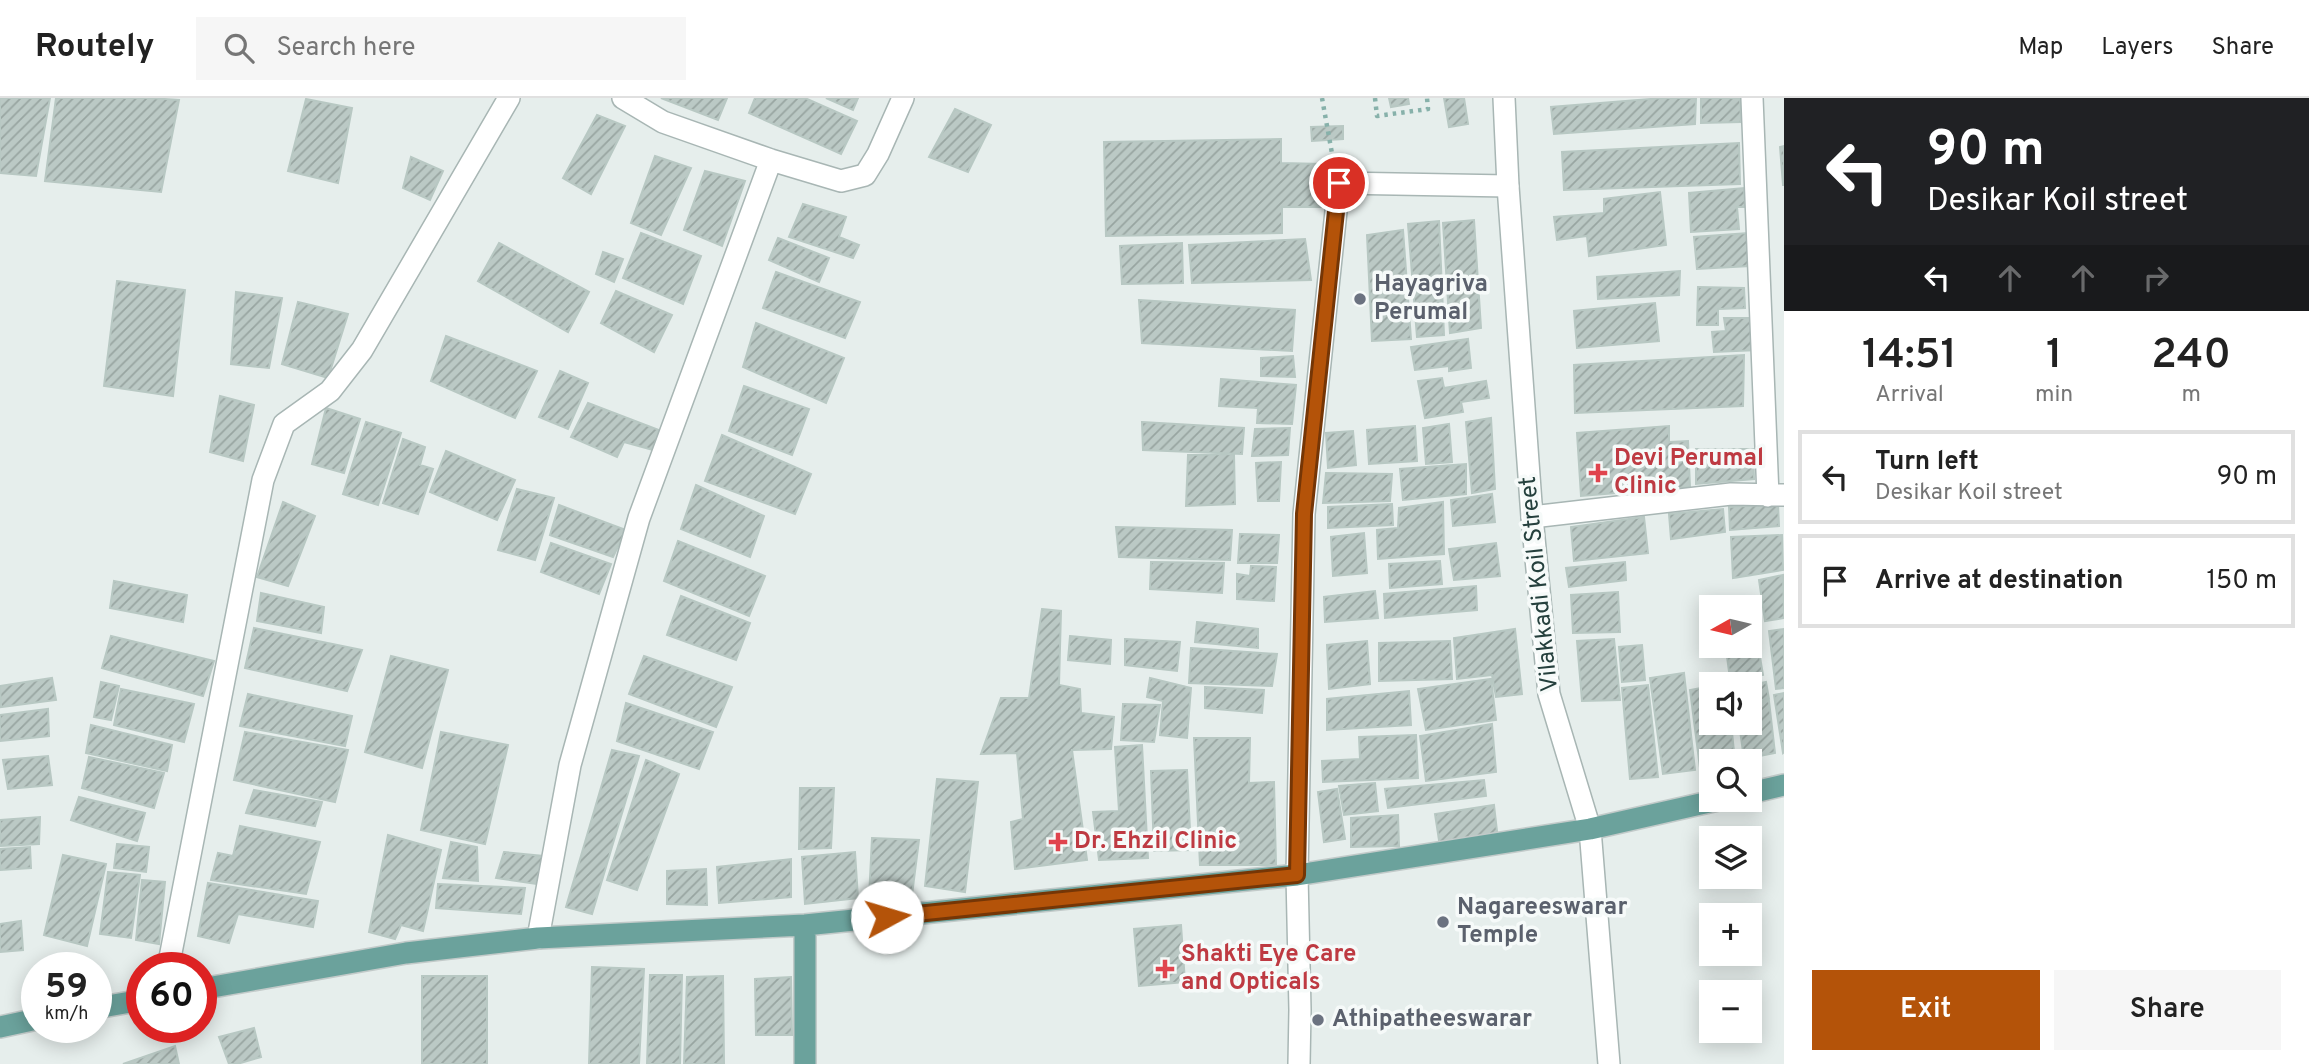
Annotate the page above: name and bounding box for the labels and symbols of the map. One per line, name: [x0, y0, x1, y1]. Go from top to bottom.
pin: [1309, 153, 1369, 213]
place label: Hayagriva Perumal: [1374, 270, 1488, 328]
marker: Hayagriva Perumal: [1352, 291, 1368, 307]
place label: Devi Perumal Clinic: [1614, 444, 1764, 502]
marker: Devi Perumal Clinic: [1588, 463, 1608, 483]
street label: Vilakkadi Koil Street: [1514, 475, 1566, 693]
north arrow: [1699, 595, 1762, 658]
place label: Dr. Ehzil Clinic: [1074, 827, 1237, 857]
marker: Dr. Ehzil Clinic: [1048, 832, 1068, 852]
position arrow: [850, 880, 924, 954]
place label: Nagareeswarar Temple: [1457, 893, 1627, 951]
marker: Nagareeswarar Temple: [1435, 914, 1451, 930]
place label: Shakti Eye Care and Opticals: [1181, 940, 1356, 998]
speed limit sign: 60: [126, 952, 217, 1043]
marker: Shakti Eye Care and Opticals: [1155, 959, 1175, 979]
place label: Athipatheeswarar: [1332, 1005, 1532, 1035]
marker: Athipatheeswarar: [1310, 1012, 1326, 1028]

